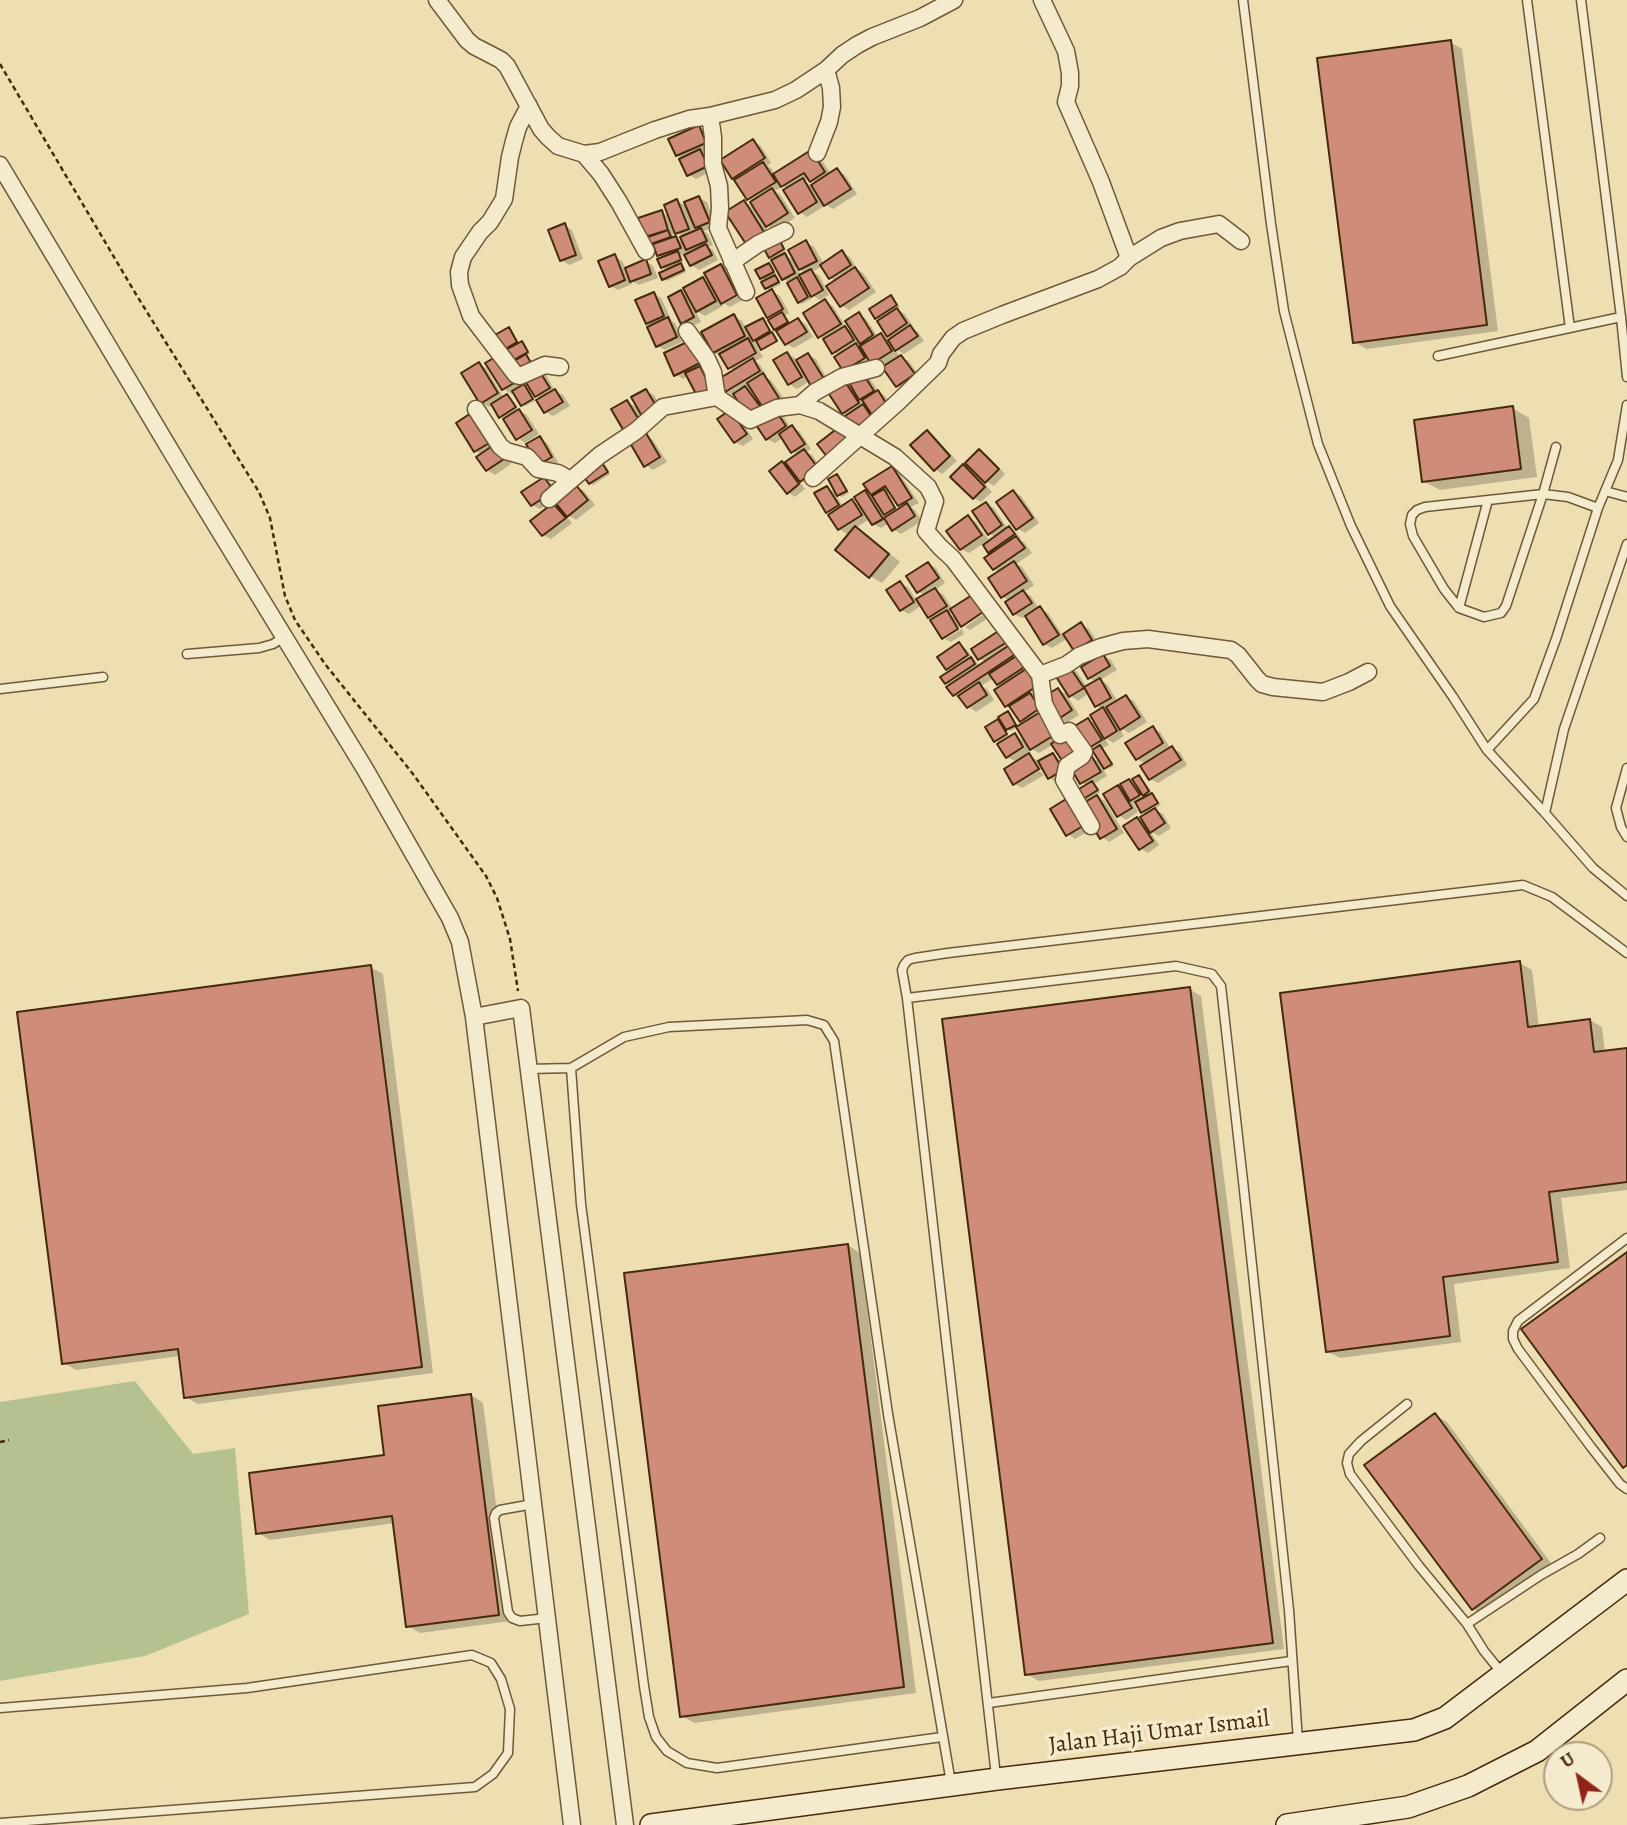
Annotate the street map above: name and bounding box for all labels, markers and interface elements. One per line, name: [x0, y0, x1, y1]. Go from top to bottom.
street label: Jalan Haji Umar Ismail: [1047, 1705, 1271, 1761]
north arrow: [1543, 1741, 1613, 1811]
text: U: [1555, 1746, 1580, 1774]

